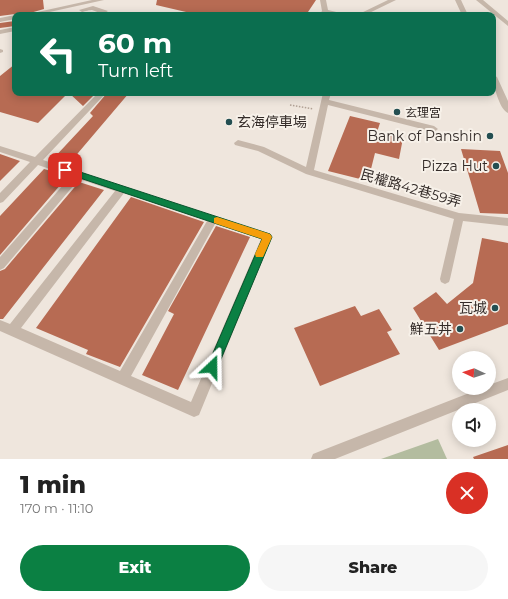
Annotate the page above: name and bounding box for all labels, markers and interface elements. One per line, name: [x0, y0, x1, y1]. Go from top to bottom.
text: 60 m: [98, 26, 172, 60]
icon: left: [32, 28, 84, 80]
text: Turn left: [98, 60, 173, 82]
place label: 玄理宮: [405, 105, 441, 120]
marker: 玄理宮: [392, 107, 402, 117]
place label: 玄海停車場: [237, 113, 307, 131]
marker: 玄海停車場: [224, 117, 234, 127]
place label: Bank of Panshin: [367, 127, 482, 145]
marker: Bank of Panshin: [485, 131, 495, 141]
pin: [48, 153, 82, 187]
place label: Pizza Hut: [421, 157, 488, 175]
icon: arrive: [54, 159, 76, 181]
marker: Pizza Hut: [491, 161, 501, 171]
street label: 民權路42巷59弄: [359, 165, 463, 211]
place label: 瓦城: [459, 299, 487, 317]
marker: 瓦城: [490, 303, 500, 313]
place label: 鮮五丼: [410, 320, 452, 338]
marker: 鮮五丼: [455, 324, 465, 334]
position arrow: [191, 346, 233, 388]
north arrow: [452, 351, 496, 395]
map controls: [452, 351, 496, 447]
button: sound: [452, 403, 496, 447]
text: 1 min: [20, 470, 86, 499]
button: close: [446, 472, 488, 514]
text: 170 m · 11:10: [20, 500, 93, 516]
button: Exit: [20, 545, 250, 591]
button: Share: [258, 545, 488, 591]

